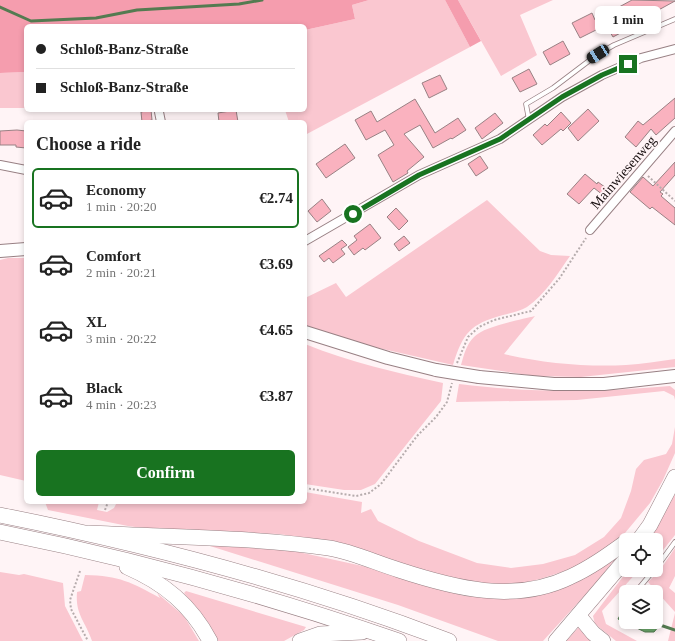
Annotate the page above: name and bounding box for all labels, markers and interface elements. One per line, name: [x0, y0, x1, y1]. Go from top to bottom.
callout: 1 min: [595, 6, 661, 34]
text: 1 min: [612, 12, 644, 27]
text: Schloß-Banz-Straße: [60, 41, 188, 57]
car: [585, 43, 611, 65]
route end: [619, 55, 637, 73]
text: Schloß-Banz-Straße: [60, 79, 188, 95]
street label: Mainwiesenweg: [588, 133, 659, 212]
text: Choose a ride: [36, 134, 141, 154]
icon: car: [38, 180, 74, 216]
text: Economy: [86, 182, 146, 198]
text: €2.74: [259, 190, 293, 206]
text: 1 min · 20:20: [86, 199, 156, 214]
route start: [344, 205, 362, 223]
icon: car: [38, 246, 74, 282]
text: Comfort: [86, 248, 141, 264]
text: €3.69: [259, 256, 293, 272]
text: 2 min · 20:21: [86, 265, 156, 280]
icon: car: [38, 312, 74, 348]
text: XL: [86, 314, 107, 330]
text: €4.65: [259, 322, 293, 338]
text: 3 min · 20:22: [86, 331, 156, 346]
icon: car: [38, 378, 74, 414]
text: Black: [86, 380, 123, 396]
text: €3.87: [259, 388, 293, 404]
text: 4 min · 20:23: [86, 397, 156, 412]
button: Confirm: [36, 450, 295, 496]
map controls: [619, 533, 663, 629]
button: locate: [619, 533, 663, 577]
button: layers: [619, 585, 663, 629]

